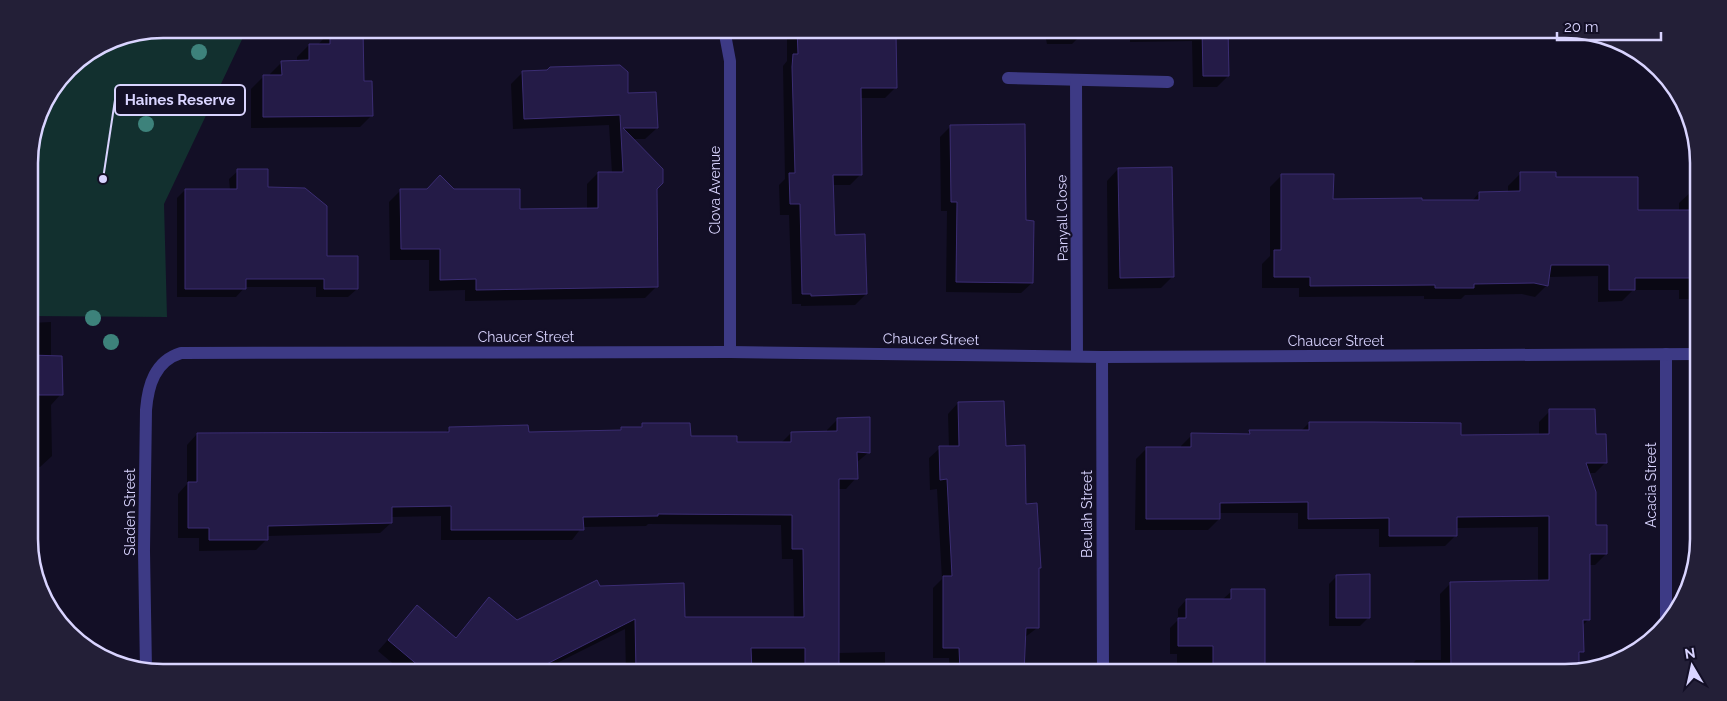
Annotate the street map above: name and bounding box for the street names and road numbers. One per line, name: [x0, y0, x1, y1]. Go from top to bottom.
street label: Clova Avenue: [707, 146, 723, 234]
street label: Panyall Close: [1053, 174, 1071, 262]
street label: Chaucer Street: [478, 329, 575, 345]
street label: Chaucer Street: [883, 330, 980, 348]
street label: Chaucer Street: [1288, 333, 1385, 349]
street label: Acacia Street: [1643, 442, 1659, 528]
street label: Sladen Street: [122, 468, 138, 556]
street label: Beulah Street: [1079, 470, 1095, 558]

